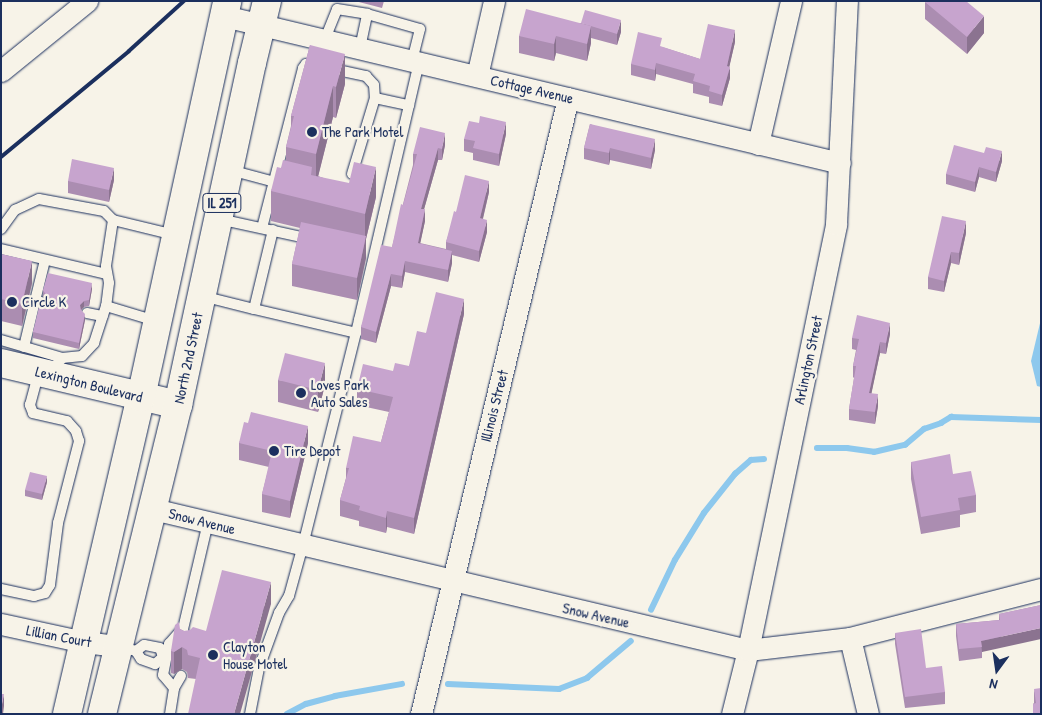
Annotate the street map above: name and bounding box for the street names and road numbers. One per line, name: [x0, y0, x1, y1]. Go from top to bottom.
street label: Cottage Avenue: [489, 71, 575, 107]
road number: IL 251: [202, 192, 242, 214]
street label: North 2nd Street: [170, 311, 206, 405]
street label: Arlington Street: [790, 314, 826, 406]
street label: Lexington Boulevard: [34, 362, 144, 406]
street label: Illinois Street: [476, 368, 512, 444]
street label: Snow Avenue: [167, 504, 237, 538]
street label: Snow Avenue: [561, 599, 631, 631]
street label: Lillian Court: [25, 621, 93, 651]

